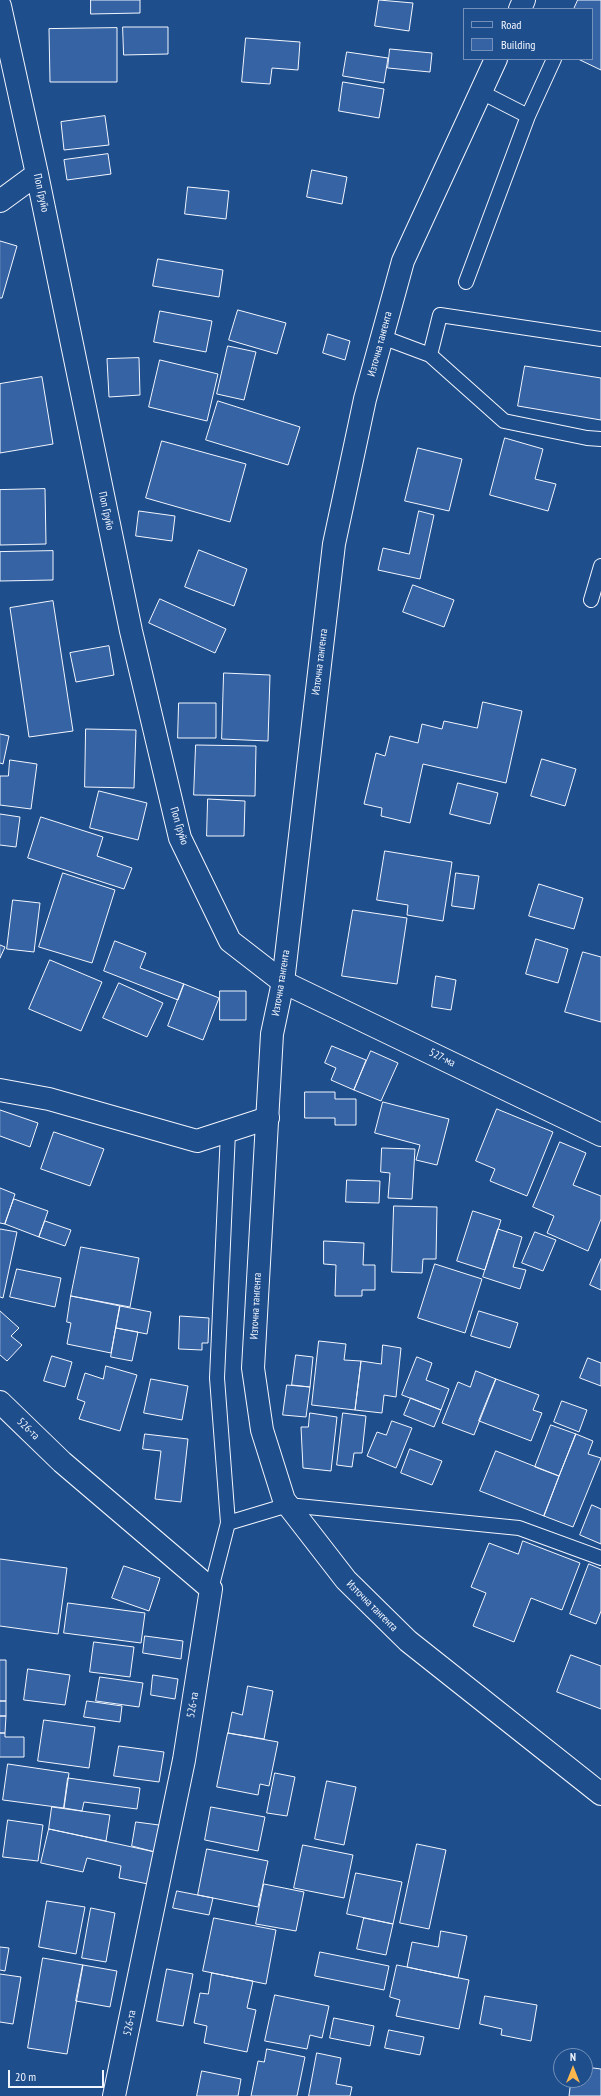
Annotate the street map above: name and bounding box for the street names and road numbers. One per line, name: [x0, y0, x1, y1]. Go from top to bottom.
street label: Поп Груйо: [30, 173, 52, 213]
street label: Източна тангента: [365, 310, 395, 378]
street label: Поп Груйо: [95, 491, 117, 531]
street label: Източна тангента: [309, 628, 331, 696]
street label: Поп Груйо: [167, 805, 191, 847]
street label: Източна тангента: [269, 949, 293, 1017]
street label: 527-ма: [427, 1046, 457, 1070]
street label: Източна тангента: [248, 1272, 264, 1340]
street label: 526-та: [14, 1415, 42, 1443]
street label: Източна тангента: [344, 1578, 400, 1634]
street label: 526-та: [184, 1691, 202, 1719]
street label: 526-та: [121, 2009, 139, 2037]

